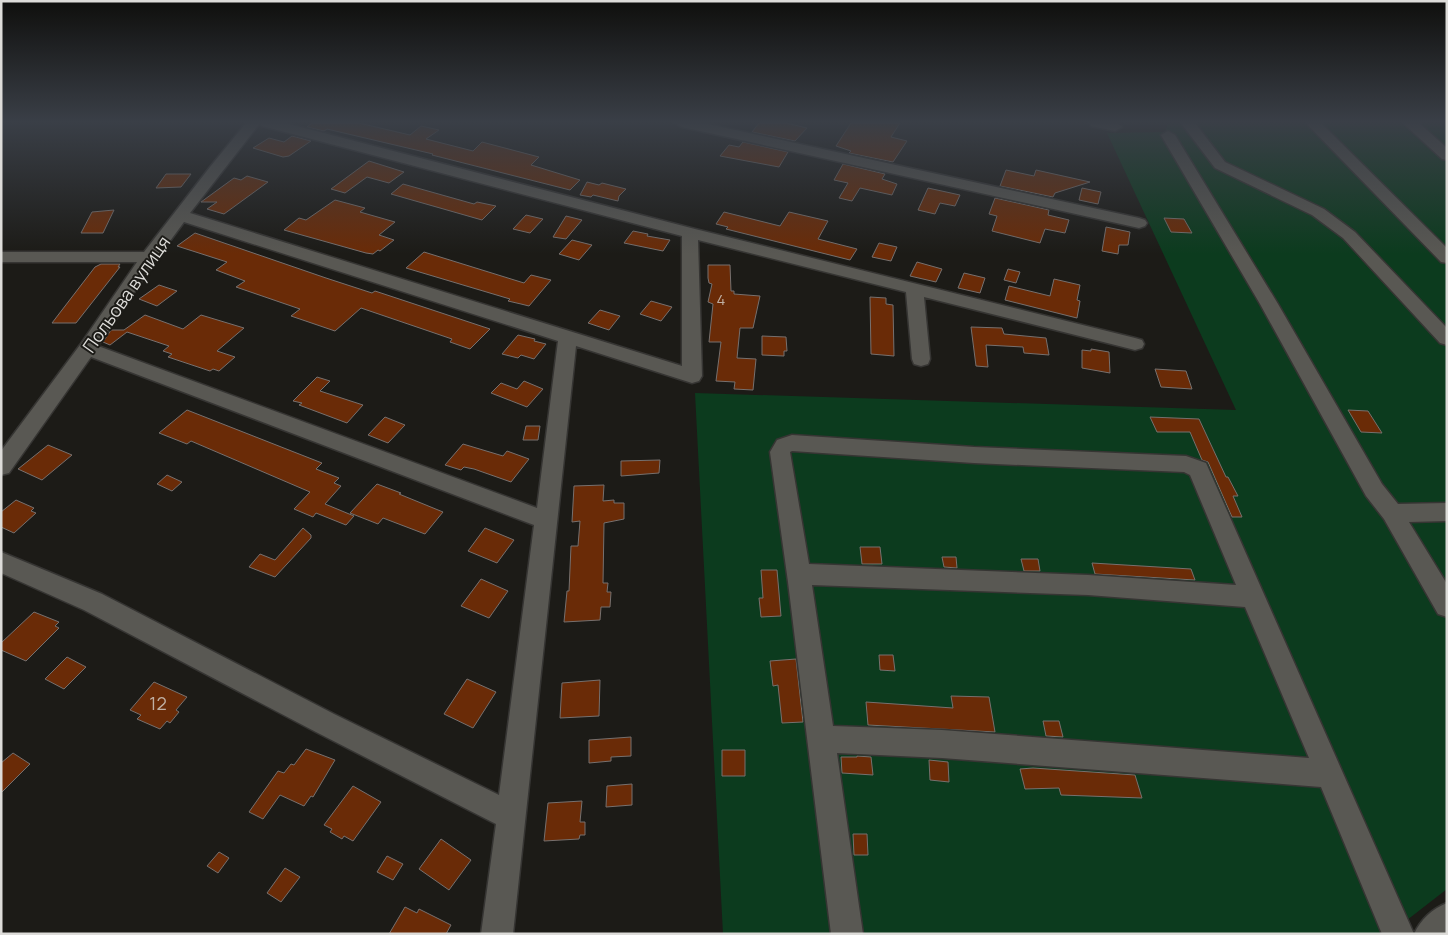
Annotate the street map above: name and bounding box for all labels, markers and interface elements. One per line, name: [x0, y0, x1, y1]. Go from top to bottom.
street label: Польова вулиця: [77, 231, 175, 357]
house number: 4: [717, 289, 726, 310]
house number: 12: [149, 691, 167, 715]

